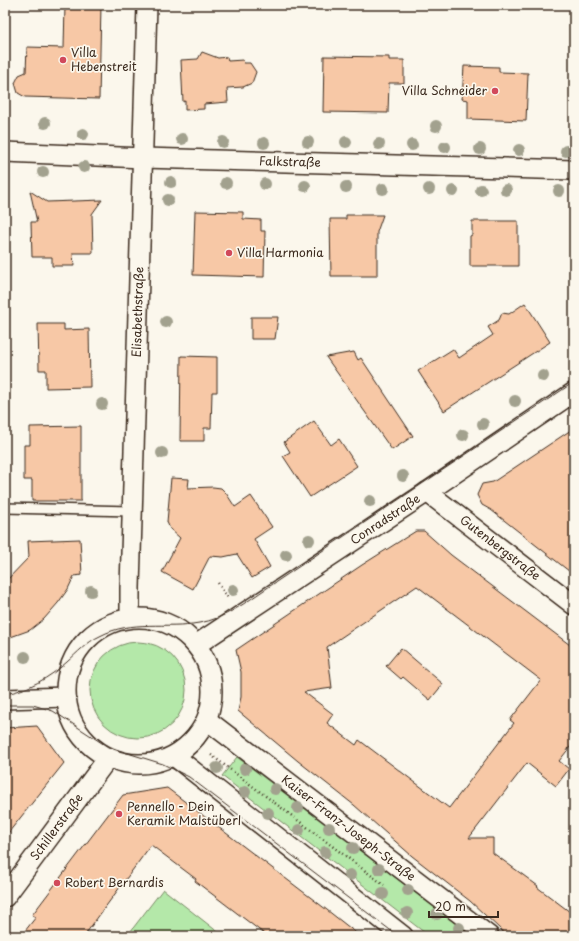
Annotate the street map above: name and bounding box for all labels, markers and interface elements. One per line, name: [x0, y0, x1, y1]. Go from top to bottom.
place label: Villa Hebenstreit: [71, 43, 137, 75]
marker: Villa Hebenstreit: [58, 55, 68, 65]
place label: Villa Schneider: [402, 81, 488, 99]
marker: Villa Schneider: [490, 86, 500, 96]
street label: Falkstraße: [259, 151, 321, 171]
place label: Villa Harmonia: [237, 243, 324, 261]
marker: Villa Harmonia: [224, 248, 234, 258]
street label: Elisabethstraße: [127, 267, 147, 358]
street label: Conradstraße: [346, 489, 423, 549]
street label: Gutenbergstraße: [456, 510, 545, 584]
street label: Kaiser-Franz-Joseph-Straße: [278, 770, 420, 885]
street label: Schillerstraße: [25, 789, 87, 864]
place label: Pennello - Dein Keramik Malstüberl: [127, 797, 241, 829]
marker: Pennello - Dein Keramik Malstüberl: [114, 809, 124, 819]
place label: Robert Bernardis: [65, 873, 164, 891]
marker: Robert Bernardis: [52, 878, 62, 888]
scale bar: [429, 893, 498, 919]
text: 20 m: [435, 897, 466, 915]

